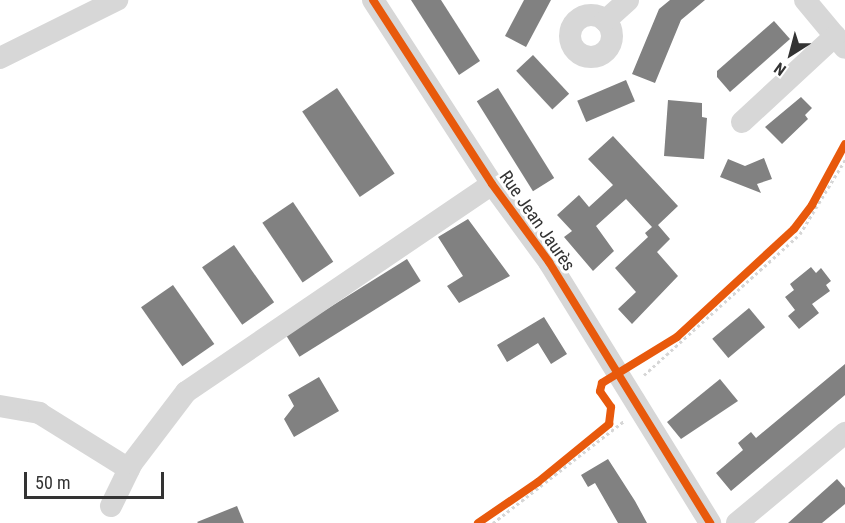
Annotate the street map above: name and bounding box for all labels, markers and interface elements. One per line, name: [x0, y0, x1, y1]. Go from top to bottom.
north arrow: [761, 24, 821, 84]
text: N: [771, 58, 790, 80]
street label: Rue Jean Jaurès: [494, 167, 580, 275]
scale bar: [27, 460, 166, 498]
text: 50 m: [35, 472, 70, 493]

